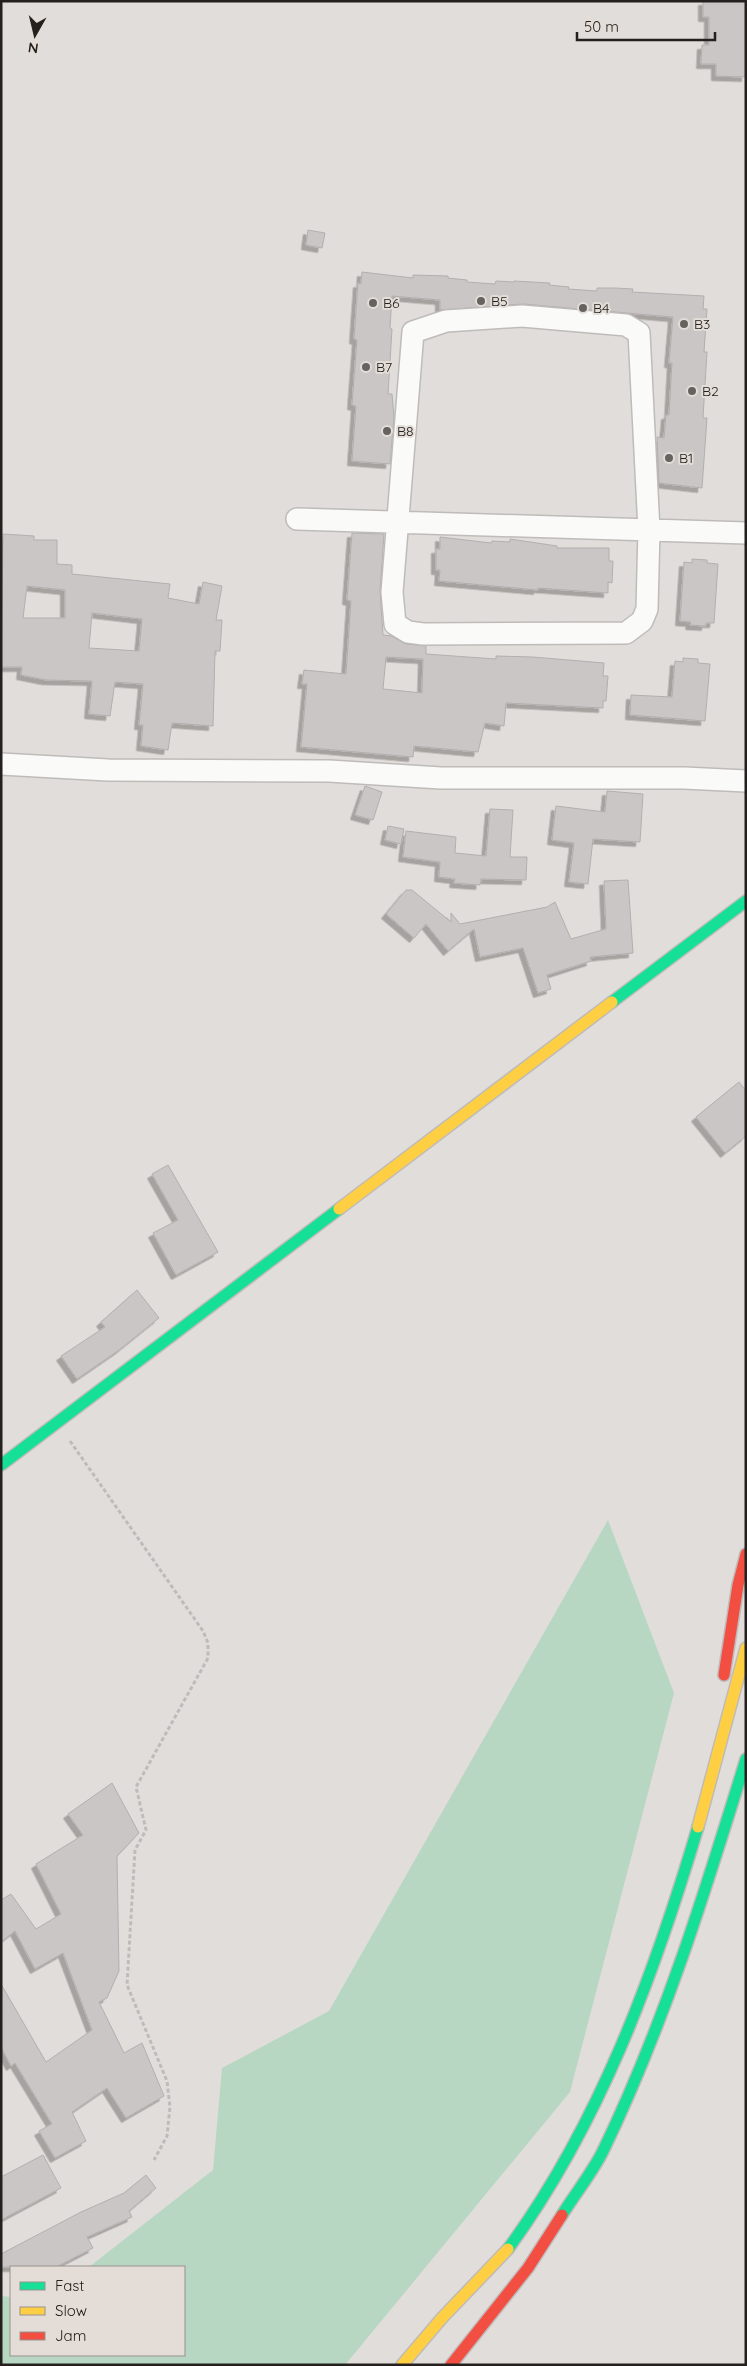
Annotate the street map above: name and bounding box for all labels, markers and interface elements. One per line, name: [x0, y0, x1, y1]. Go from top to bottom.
north arrow: [10, 10, 60, 60]
scale bar: [577, 10, 714, 42]
text: 50 m: [584, 17, 619, 36]
text: N: [27, 38, 40, 58]
place label: B5: [491, 292, 508, 310]
place label: B6: [383, 294, 400, 312]
marker: B5: [475, 295, 487, 307]
marker: B6: [367, 297, 379, 309]
place label: B4: [593, 299, 610, 317]
marker: B4: [577, 302, 589, 314]
place label: B3: [694, 315, 710, 333]
marker: B3: [678, 318, 690, 330]
place label: B7: [376, 358, 392, 376]
marker: B7: [360, 361, 372, 373]
place label: B2: [702, 382, 719, 400]
marker: B2: [686, 385, 698, 397]
place label: B8: [397, 422, 414, 440]
marker: B8: [381, 425, 393, 437]
place label: B1: [679, 449, 693, 467]
marker: B1: [663, 452, 675, 464]
legend: [10, 2266, 185, 2356]
text: Fast: [55, 2276, 84, 2295]
text: Slow: [55, 2301, 87, 2320]
text: Jam: [55, 2326, 86, 2345]

